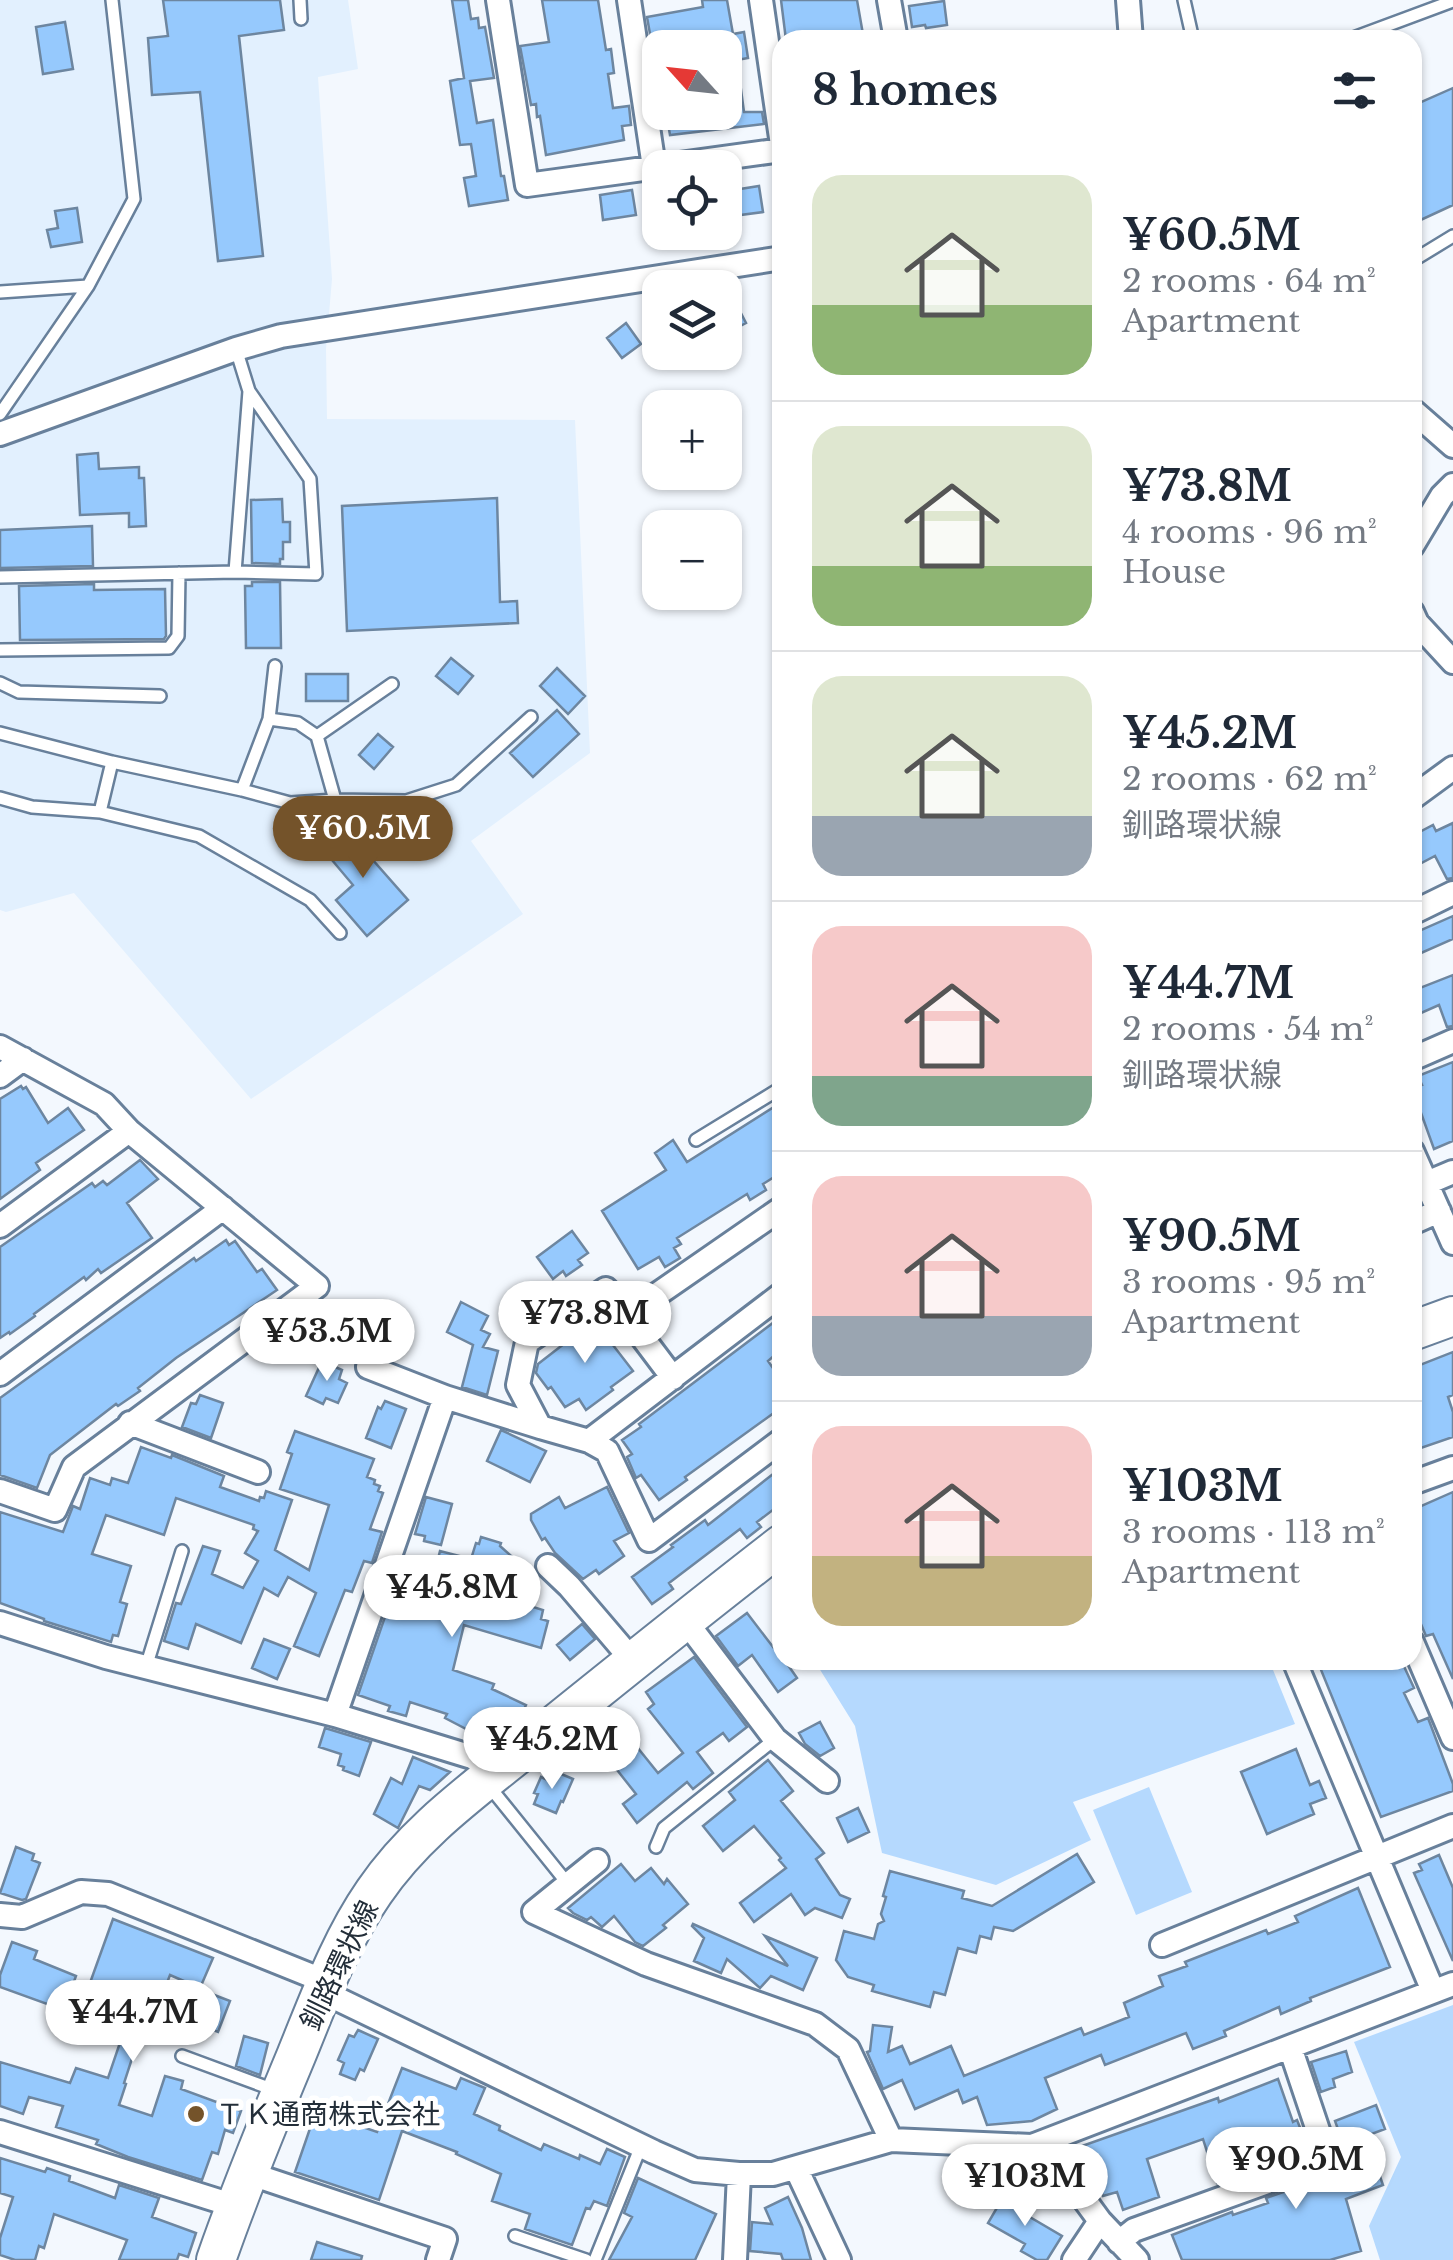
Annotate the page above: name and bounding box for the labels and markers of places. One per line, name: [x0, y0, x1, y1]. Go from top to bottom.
pin: ¥60.5M: [282, 796, 444, 881]
pin: ¥73.8M: [504, 1281, 666, 1366]
pin: ¥53.5M: [246, 1299, 408, 1384]
pin: ¥45.8M: [371, 1555, 533, 1640]
pin: ¥45.2M: [471, 1707, 633, 1792]
pin: ¥44.7M: [52, 1980, 214, 2065]
place label: ＴＫ通商株式会社: [216, 2097, 440, 2132]
marker: ＴＫ通商株式会社: [185, 2103, 207, 2125]
pin: ¥90.5M: [1215, 2127, 1377, 2212]
pin: ¥103M: [955, 2144, 1095, 2229]

